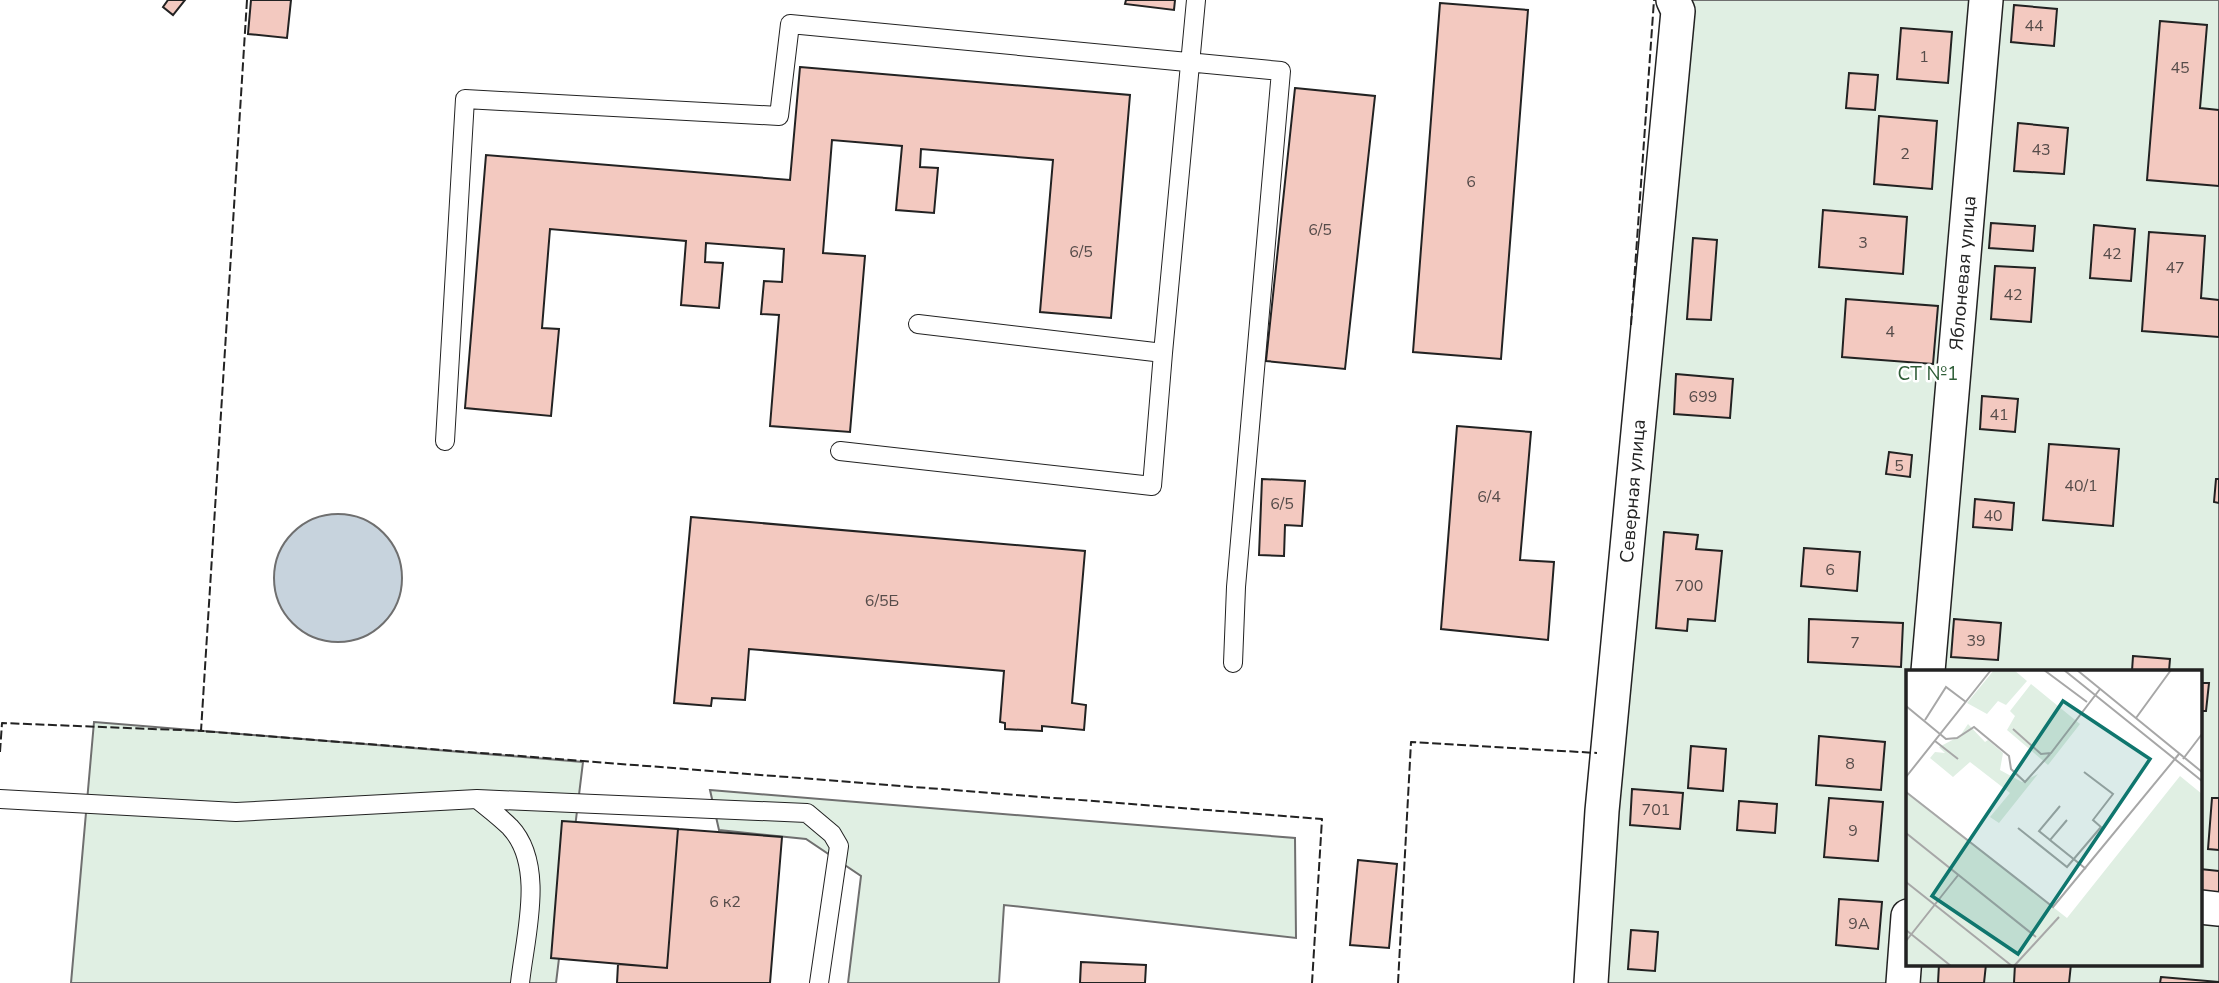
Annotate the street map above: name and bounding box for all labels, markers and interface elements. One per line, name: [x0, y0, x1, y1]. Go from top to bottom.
house number: 44: [2024, 15, 2044, 37]
house number: 1: [1919, 46, 1929, 68]
house number: 45: [2170, 57, 2190, 79]
house number: 43: [2031, 139, 2051, 161]
house number: 2: [1900, 143, 1910, 165]
house number: 6: [1466, 171, 1476, 193]
street label: Яблоневая улица: [1943, 195, 1983, 352]
house number: 6/5: [1308, 219, 1332, 241]
house number: 3: [1858, 232, 1868, 254]
house number: 6/5: [1069, 241, 1093, 263]
house number: 42: [2102, 243, 2122, 265]
house number: 47: [2165, 257, 2185, 279]
house number: 42: [2003, 284, 2023, 306]
house number: 4: [1885, 321, 1895, 343]
park label: СТ №1: [1898, 361, 1958, 387]
house number: 699: [1689, 386, 1717, 408]
house number: 41: [1989, 404, 2009, 426]
street label: Северная улица: [1614, 418, 1652, 564]
house number: 5: [1894, 455, 1904, 477]
house number: 40/1: [2064, 475, 2098, 497]
house number: 6/4: [1477, 486, 1501, 508]
house number: 6/5: [1270, 493, 1294, 515]
house number: 40: [1983, 505, 2003, 527]
house number: 6: [1825, 559, 1835, 581]
house number: 700: [1675, 575, 1703, 597]
house number: 6/5Б: [865, 590, 899, 612]
house number: 39: [1966, 630, 1986, 652]
house number: 7: [1850, 632, 1860, 654]
inset map: [1906, 670, 2202, 965]
house number: 8: [1845, 753, 1855, 775]
house number: 701: [1642, 799, 1670, 821]
house number: 9: [1848, 820, 1858, 842]
house number: 6 к2: [709, 891, 741, 913]
house number: 9А: [1848, 913, 1870, 935]

